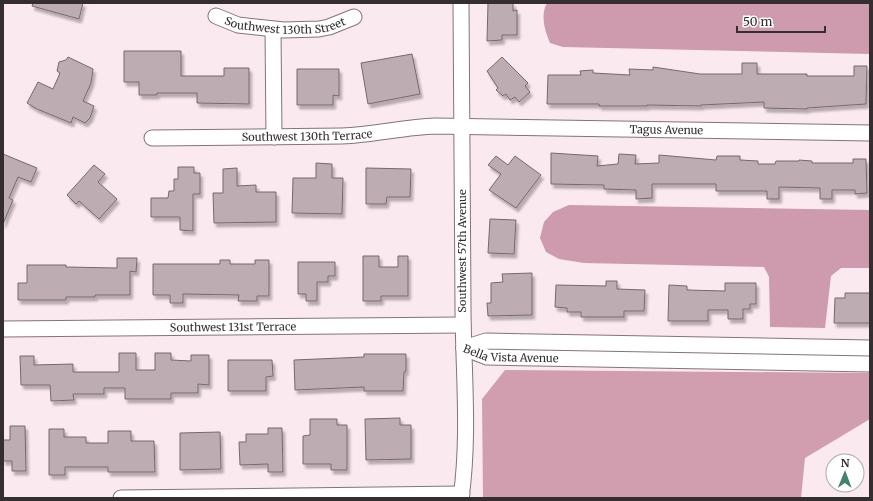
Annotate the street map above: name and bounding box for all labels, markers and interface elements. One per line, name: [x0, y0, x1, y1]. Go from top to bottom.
scale bar: [737, 8, 825, 34]
street label: Southwest 130th Street: [223, 13, 348, 37]
text: 50 m: [743, 14, 772, 29]
street label: Tagus Avenue: [629, 122, 704, 137]
street label: Southwest 130th Terrace: [242, 126, 373, 144]
street label: Southwest 57th Avenue: [455, 189, 469, 313]
street label: Southwest 131st Terrace: [170, 319, 297, 335]
street label: Bella Vista Avenue: [461, 341, 559, 365]
north arrow: [825, 453, 865, 493]
text: N: [841, 456, 850, 470]

